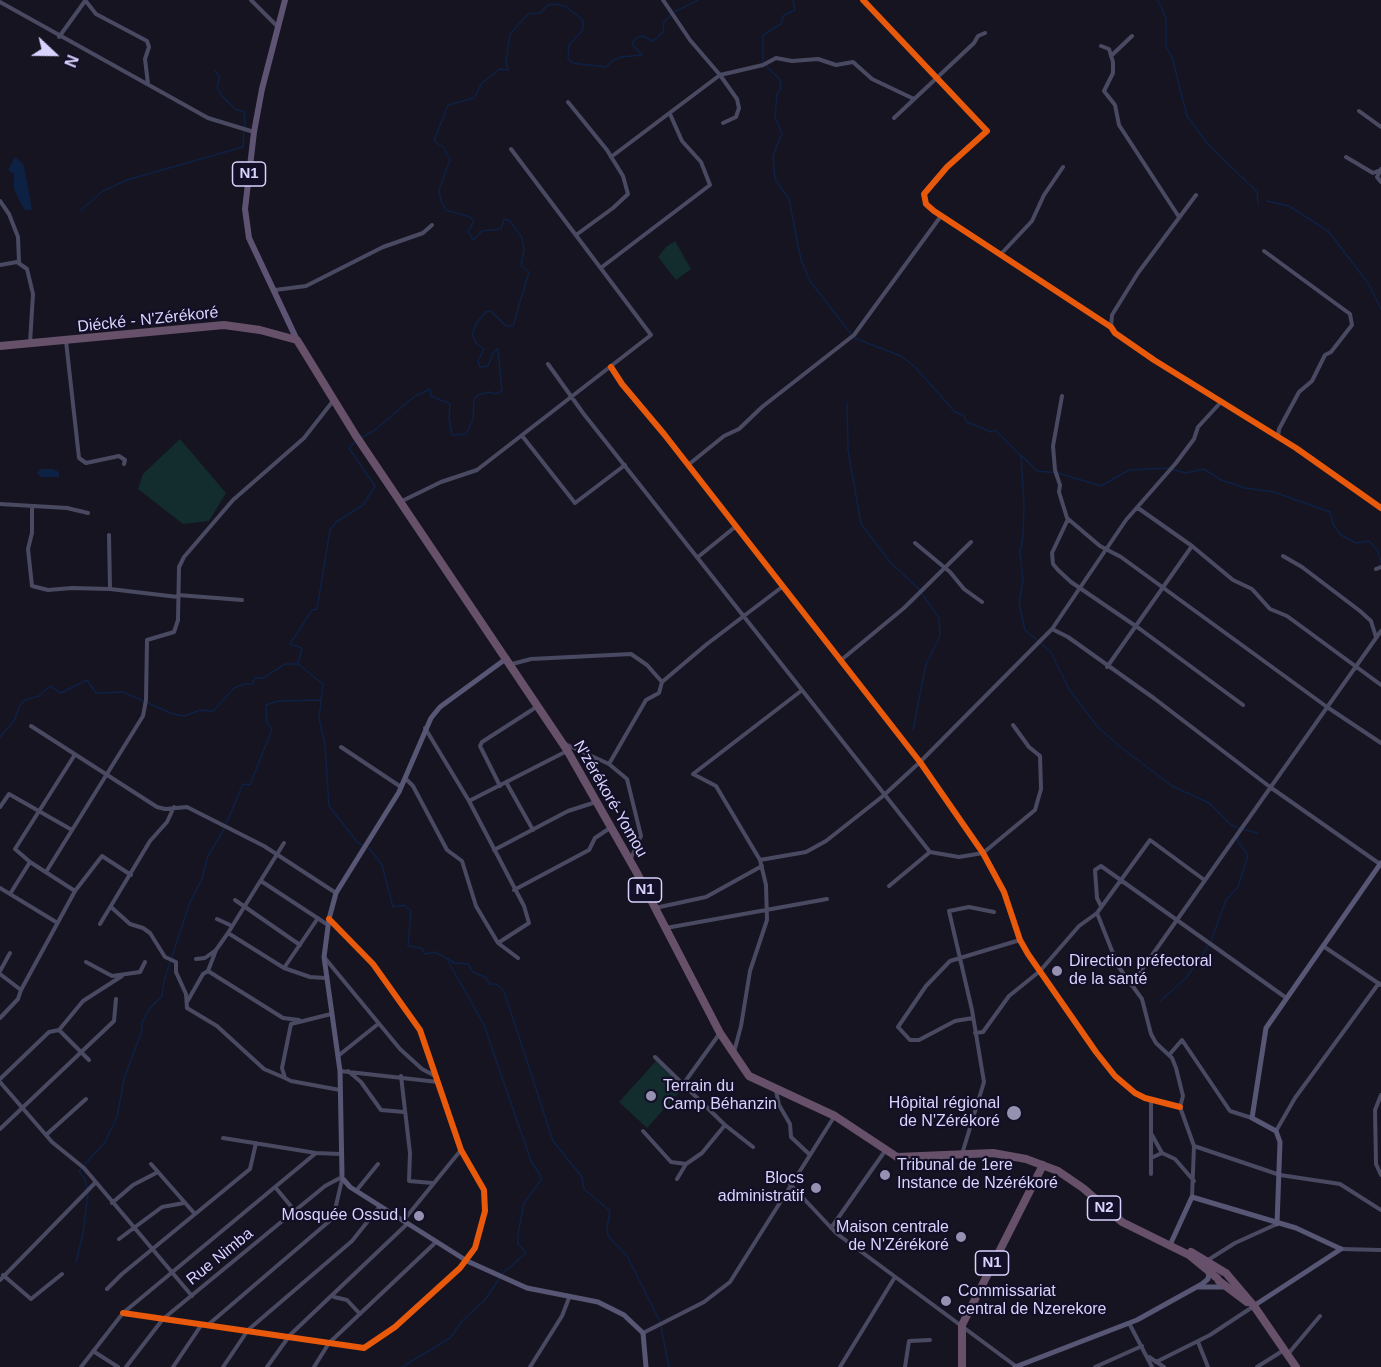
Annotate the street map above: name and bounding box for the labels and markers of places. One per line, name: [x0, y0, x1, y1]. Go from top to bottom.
place label: Direction préfectoral de la santé: [1069, 952, 1212, 990]
marker: Direction préfectoral de la santé: [1050, 964, 1064, 978]
place label: Terrain du Camp Béhanzin: [663, 1077, 777, 1115]
marker: Terrain du Camp Béhanzin: [644, 1089, 658, 1103]
place label: Hôpital régional de N'Zérékoré: [889, 1094, 1000, 1132]
marker: Hôpital régional de N'Zérékoré: [1005, 1104, 1023, 1122]
place label: Tribunal de 1ere Instance de Nzérékoré: [897, 1156, 1058, 1194]
marker: Tribunal de 1ere Instance de Nzérékoré: [878, 1168, 892, 1182]
place label: Blocs administratif: [718, 1169, 804, 1207]
marker: Blocs administratif: [809, 1181, 823, 1195]
place label: Mosquée Ossud I: [282, 1206, 407, 1226]
marker: Mosquée Ossud I: [412, 1209, 426, 1223]
place label: Maison centrale de N'Zérékoré: [836, 1218, 949, 1256]
marker: Maison centrale de N'Zérékoré: [954, 1230, 968, 1244]
place label: Commissariat central de Nzerekore: [958, 1282, 1107, 1320]
marker: Commissariat central de Nzerekore: [939, 1294, 953, 1308]

